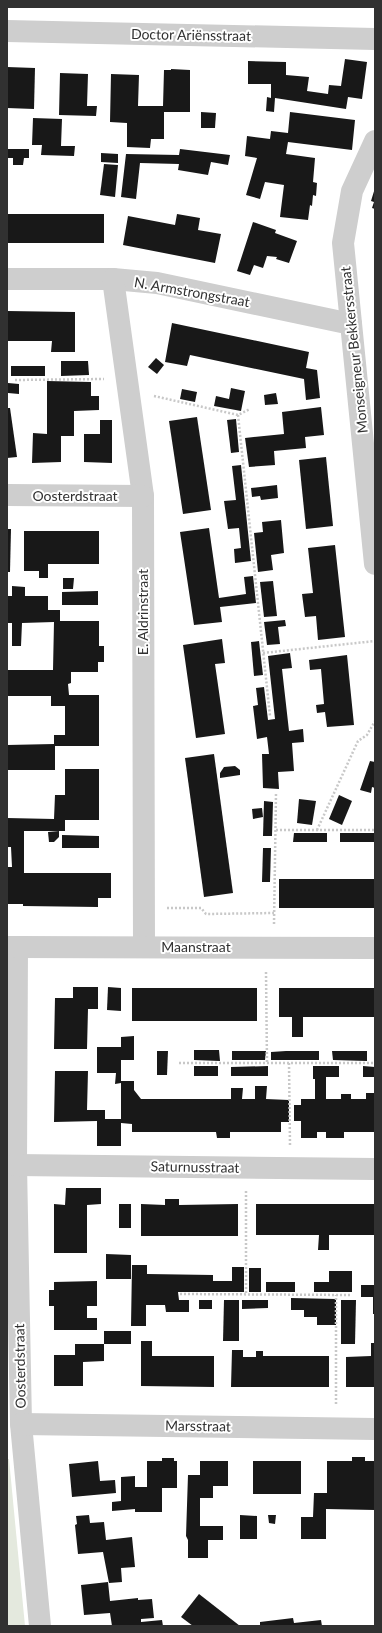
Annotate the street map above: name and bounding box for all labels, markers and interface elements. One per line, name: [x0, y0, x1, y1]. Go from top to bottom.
street label: Doctor Ariënsstraat: [131, 25, 251, 44]
street label: Monseigneur Bekkersstraat: [336, 266, 371, 434]
street label: N. Armstrongstraat: [133, 273, 251, 310]
street label: Oosterdstraat: [32, 487, 118, 504]
street label: E. Aldrinstraat: [134, 569, 151, 655]
street label: Maanstraat: [161, 938, 231, 955]
street label: Saturnusstraat: [150, 1157, 240, 1176]
street label: Oosterdstraat: [10, 1323, 29, 1409]
street label: Marsstraat: [165, 1416, 231, 1435]

